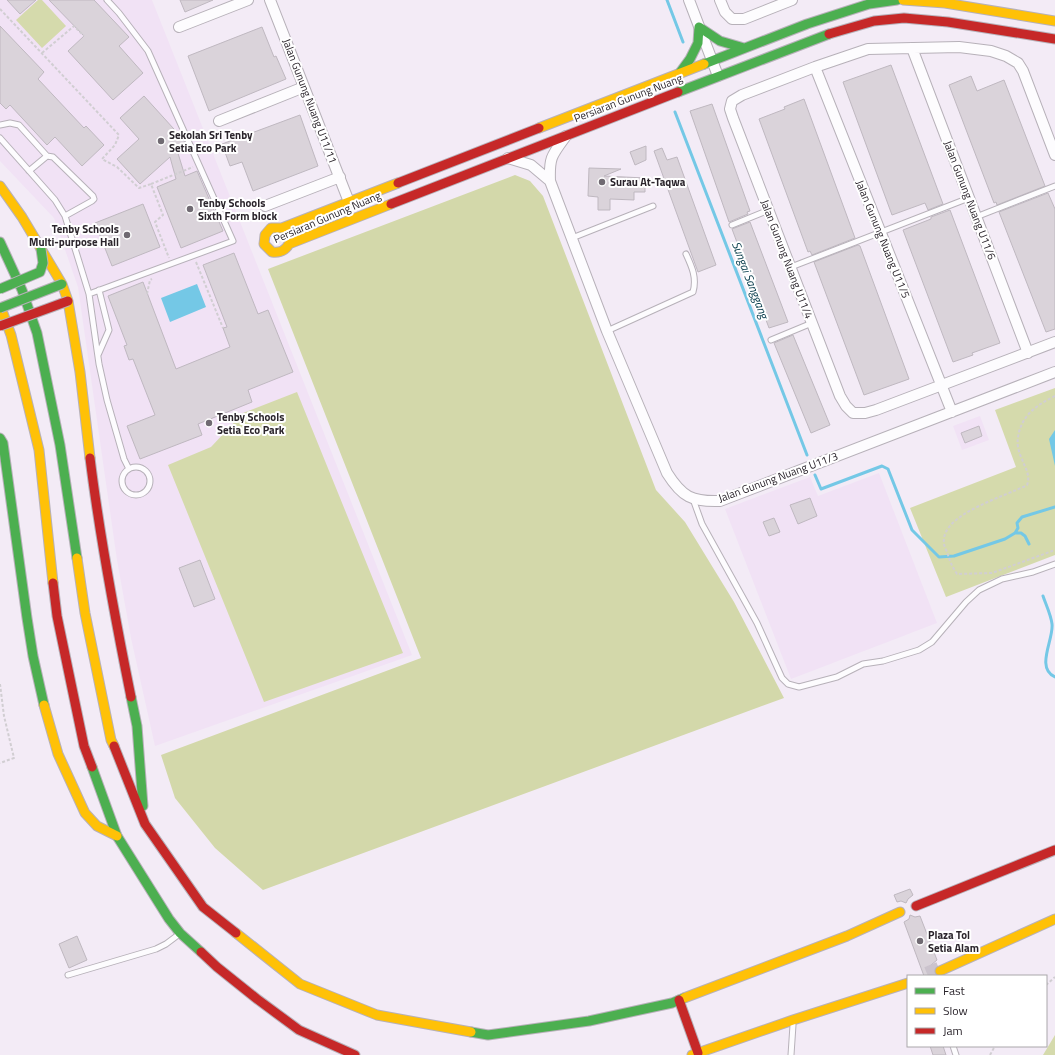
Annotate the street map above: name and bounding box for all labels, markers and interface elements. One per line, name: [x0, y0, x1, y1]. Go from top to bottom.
street label: Jalan Gunung Nuang U11/11: [279, 36, 341, 166]
street label: Persiaran Gunung Nuang: [571, 70, 685, 126]
place label: Sekolah Sri Tenby Setia Eco Park: [169, 127, 253, 156]
marker: Sekolah Sri Tenby Setia Eco Park: [156, 136, 166, 146]
street label: Jalan Gunung Nuang U11/6: [940, 138, 1000, 262]
place label: Surau At-Taqwa: [610, 174, 686, 190]
marker: Surau At-Taqwa: [597, 177, 607, 187]
street label: Jalan Gunung Nuang U11/5: [852, 177, 914, 301]
street label: Persiaran Gunung Nuang: [271, 187, 383, 247]
place label: Tenby Schools Sixth Form block: [198, 195, 278, 224]
street label: Jalan Gunung Nuang U11/4: [757, 197, 817, 321]
marker: Tenby Schools Sixth Form block: [185, 204, 195, 214]
place label: Tenby Schools Multi-purpose Hall: [29, 221, 119, 250]
marker: Tenby Schools Multi-purpose Hall: [122, 230, 132, 240]
water label: Sungai Sanggang: [727, 238, 774, 323]
place label: Tenby Schools Setia Eco Park: [217, 409, 285, 438]
marker: Tenby Schools Setia Eco Park: [204, 418, 214, 428]
street label: Jalan Gunung Nuang U11/3: [716, 448, 840, 506]
place label: Plaza Tol Setia Alam: [928, 927, 979, 956]
marker: Plaza Tol Setia Alam: [915, 936, 925, 946]
legend: [907, 975, 1047, 1047]
text: Fast: [943, 981, 966, 1000]
text: Slow: [943, 1001, 968, 1020]
text: Jam: [943, 1021, 963, 1040]

